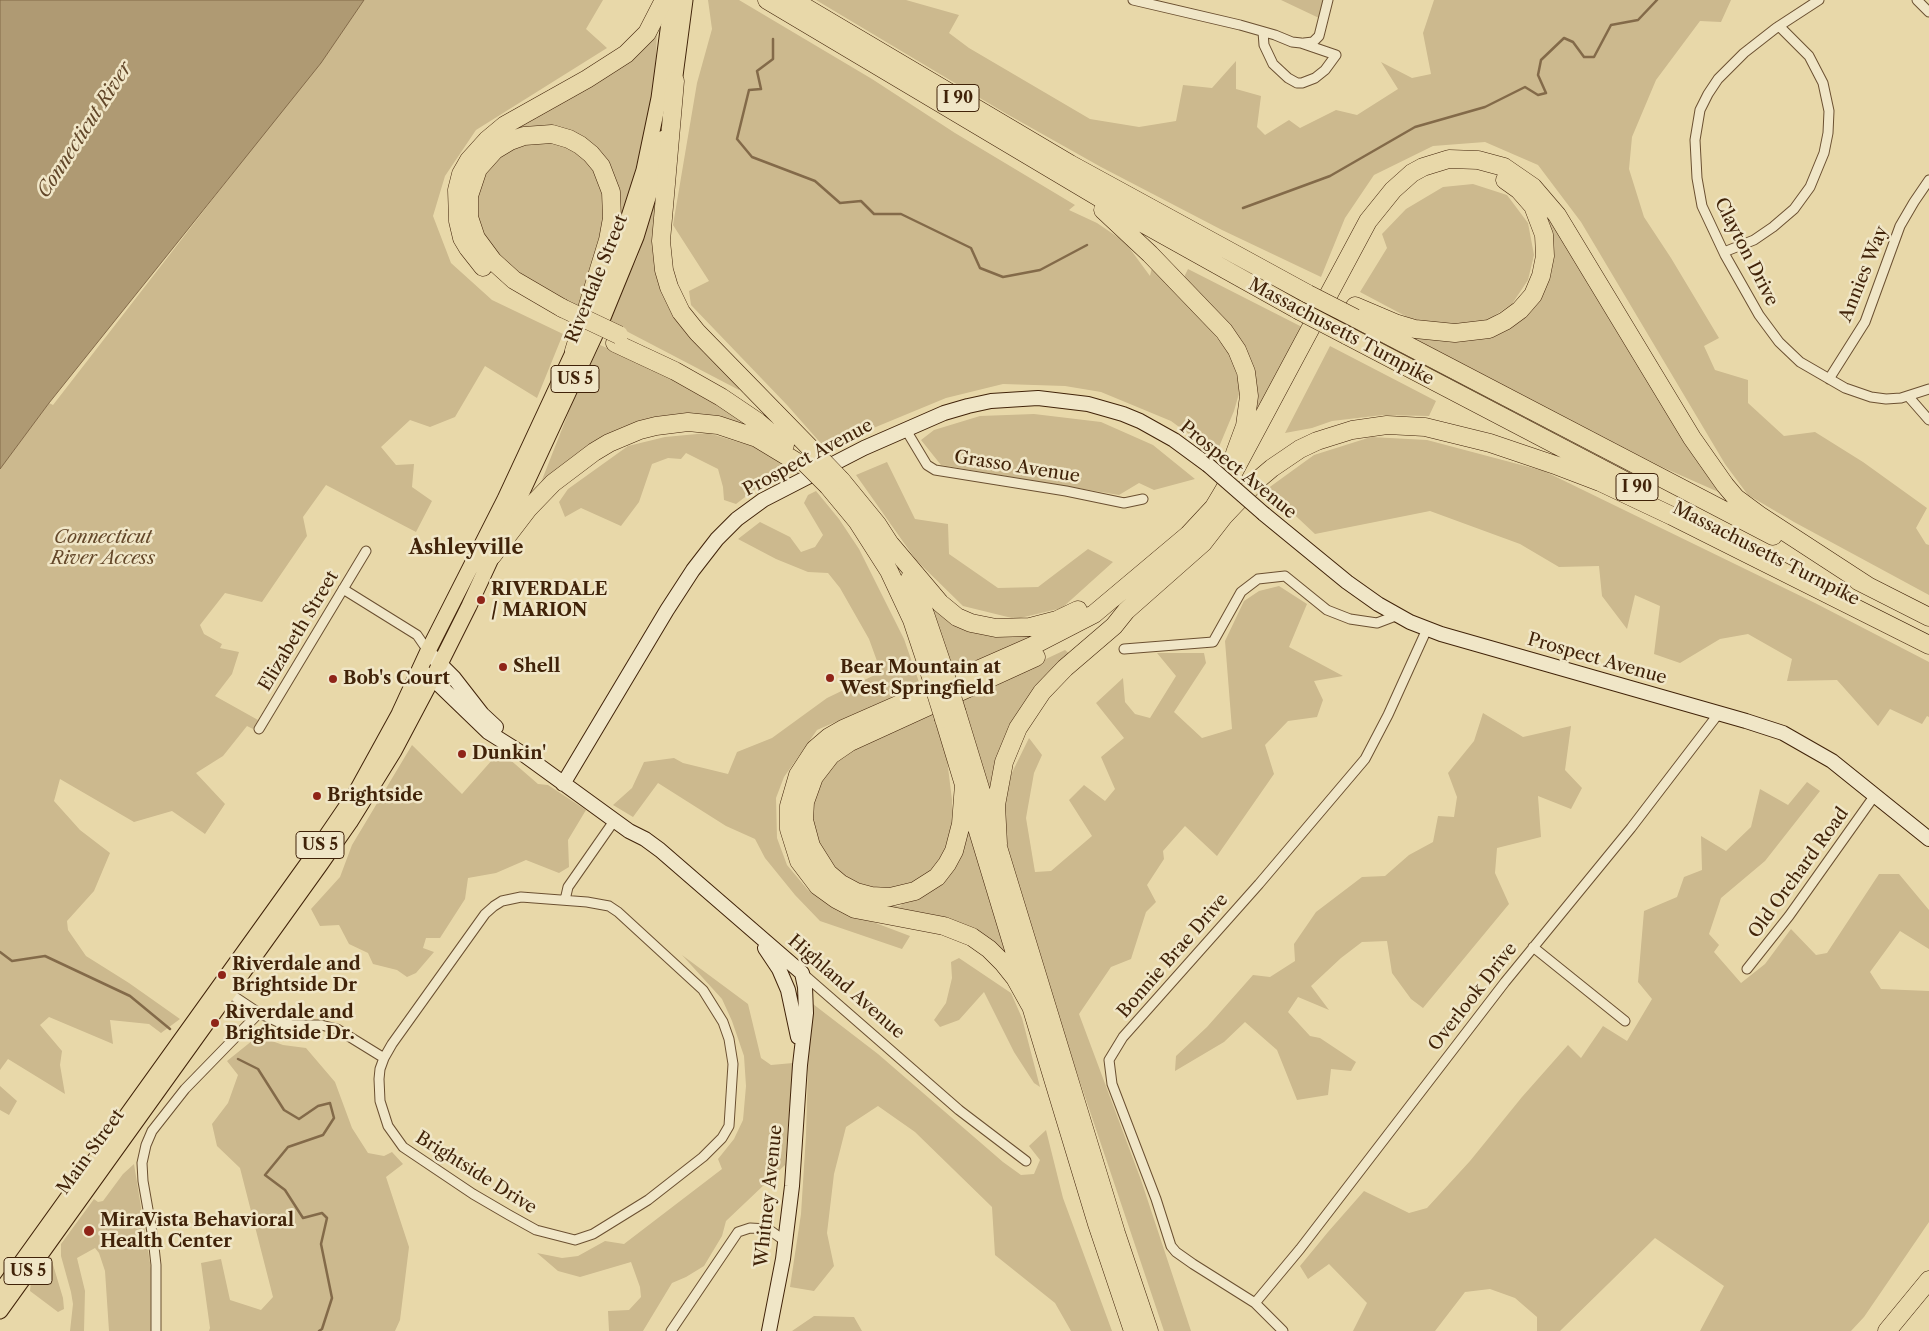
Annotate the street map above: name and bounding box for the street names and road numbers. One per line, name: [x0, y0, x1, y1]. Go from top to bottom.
road number: I 90: [937, 85, 979, 112]
street label: Clayton Drive: [1709, 194, 1783, 310]
street label: Riverdale Street: [561, 212, 633, 346]
street label: Annies Way: [1835, 223, 1893, 325]
street label: Massachusetts Turnpike: [1245, 274, 1437, 390]
road number: US 5: [551, 366, 599, 392]
street label: Prospect Avenue: [739, 415, 877, 501]
street label: Prospect Avenue: [1175, 416, 1301, 524]
street label: Grasso Avenue: [953, 446, 1081, 488]
road number: I 90: [1616, 474, 1658, 501]
street label: Massachusetts Turnpike: [1669, 497, 1863, 611]
street label: Elizabeth Street: [255, 567, 343, 695]
street label: Prospect Avenue: [1525, 629, 1669, 689]
street label: Old Orchard Road: [1744, 804, 1854, 942]
road number: US 5: [296, 832, 344, 858]
street label: Bonnie Brae Drive: [1113, 889, 1233, 1023]
street label: Highland Avenue: [783, 930, 909, 1044]
street label: Overlook Drive: [1424, 939, 1522, 1055]
street label: Main Street: [53, 1105, 129, 1199]
street label: Whitney Avenue: [751, 1124, 787, 1268]
street label: Brightside Drive: [411, 1127, 541, 1219]
road number: US 5: [4, 1258, 52, 1284]

